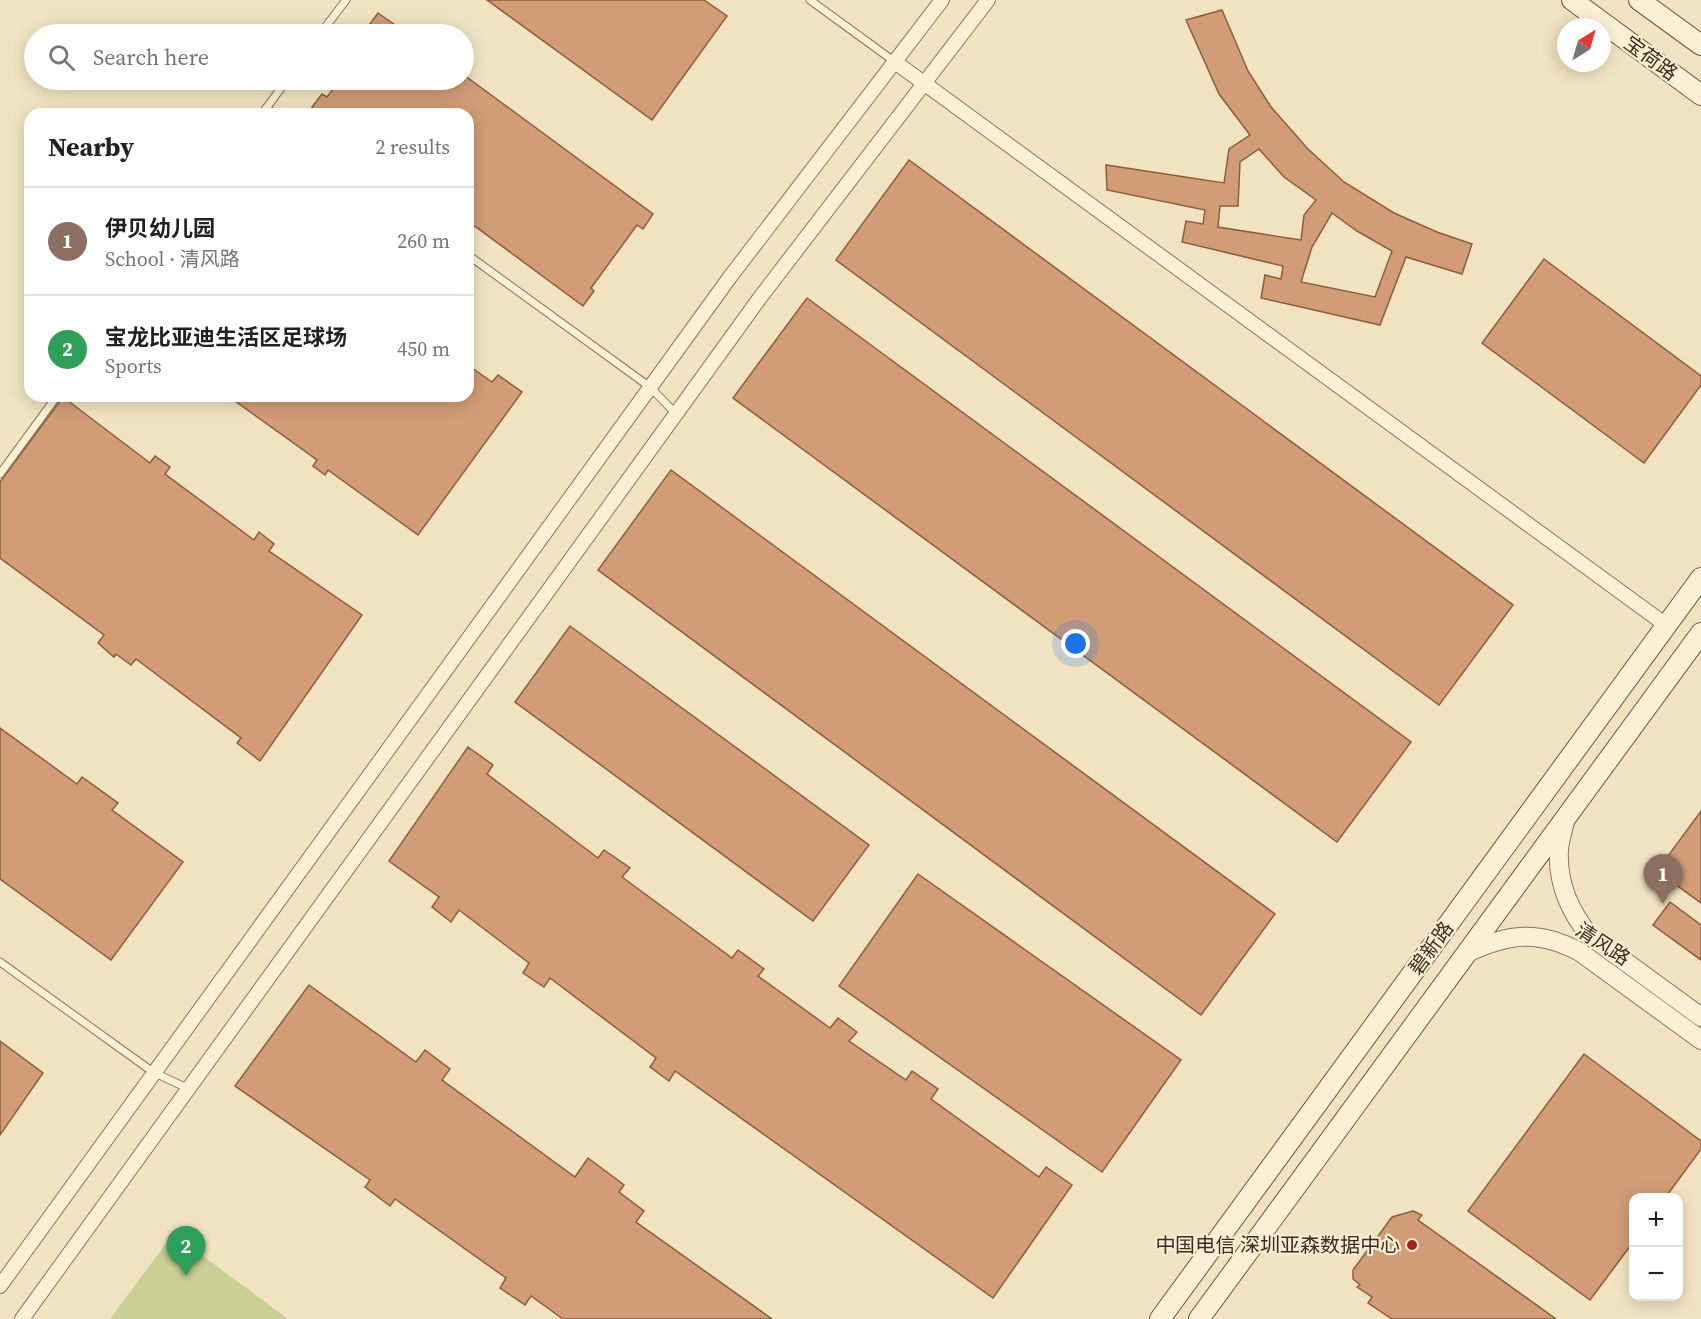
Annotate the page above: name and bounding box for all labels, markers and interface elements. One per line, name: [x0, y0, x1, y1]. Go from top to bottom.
north arrow: [1557, 18, 1611, 72]
search box: [24, 24, 474, 90]
street label: 宝荷路: [1619, 29, 1683, 87]
icon: search: [45, 41, 78, 74]
text: Search here: [93, 42, 209, 72]
text: Nearby: [48, 129, 134, 165]
text: 2 results: [375, 133, 450, 161]
text: 伊贝幼儿园: [105, 213, 215, 243]
text: 1: [62, 227, 73, 255]
text: 260 m: [397, 227, 450, 255]
text: School · 清风路: [105, 245, 240, 273]
text: 宝龙比亚迪生活区足球场: [105, 322, 347, 352]
text: 2: [62, 335, 73, 363]
text: 450 m: [397, 335, 450, 363]
text: Sports: [105, 352, 162, 380]
your location: [1061, 629, 1090, 658]
pin: 1: [1644, 854, 1682, 904]
street label: 碧新路: [1402, 916, 1460, 980]
street label: 清风路: [1570, 916, 1636, 972]
map controls: [1629, 1193, 1683, 1301]
button: +: [1629, 1193, 1683, 1247]
pin: 2: [166, 1226, 206, 1276]
place label: 中国电信 深圳亚森数据中心: [1155, 1231, 1400, 1259]
marker: 中国电信 深圳亚森数据中心: [1405, 1238, 1419, 1252]
button: −: [1629, 1247, 1683, 1301]

